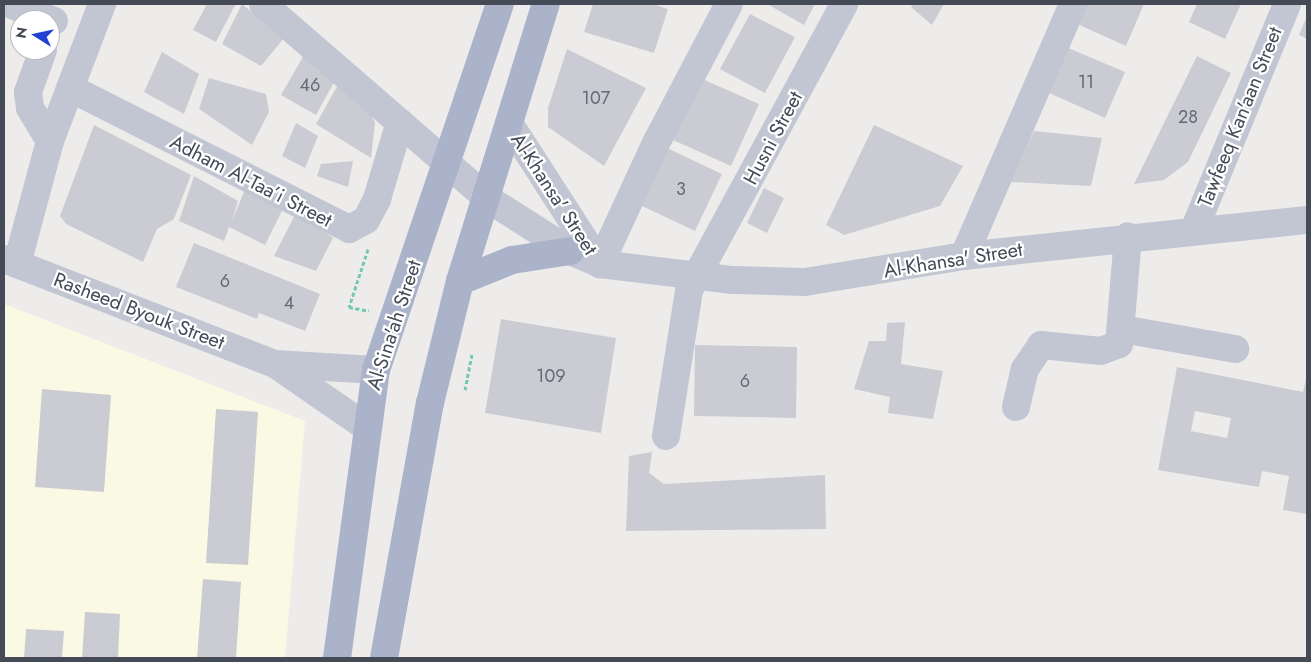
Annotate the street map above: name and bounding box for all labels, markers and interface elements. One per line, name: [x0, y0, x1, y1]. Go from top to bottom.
north arrow: [10, 10, 60, 60]
street label: Tawfeeq Kan'aan Street: [1193, 23, 1287, 211]
text: N: [10, 25, 32, 40]
house number: 11: [1078, 71, 1094, 93]
house number: 46: [300, 74, 320, 96]
house number: 107: [582, 87, 610, 109]
street label: Husni Street: [738, 87, 808, 189]
house number: 28: [1178, 106, 1198, 128]
street label: Al-Khansa' Street: [506, 129, 602, 259]
street label: Adham Al-Taa’i Street: [166, 130, 336, 232]
house number: 3: [676, 178, 686, 200]
street label: Al-Khansa' Street: [882, 237, 1024, 283]
street label: Al-Sina'ah Street: [362, 257, 426, 393]
street label: Rasheed Byouk Street: [50, 267, 228, 355]
house number: 6: [220, 270, 230, 292]
house number: 4: [284, 292, 294, 314]
house number: 109: [536, 365, 566, 387]
house number: 6: [740, 370, 750, 392]

